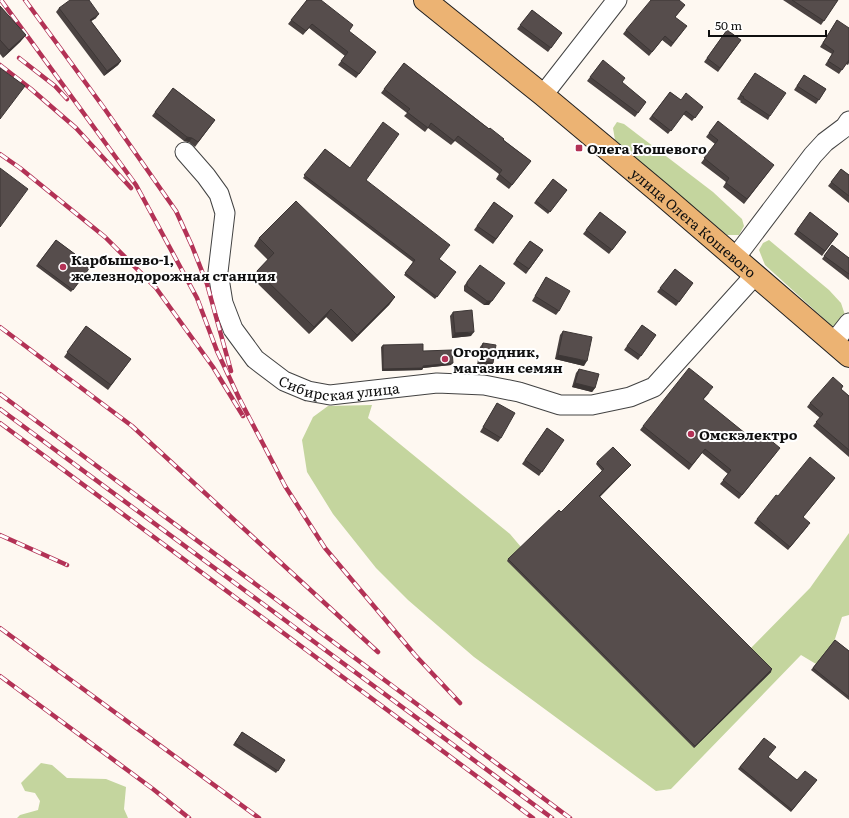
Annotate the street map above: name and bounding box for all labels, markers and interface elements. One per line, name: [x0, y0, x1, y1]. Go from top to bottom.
scale bar: [709, 12, 826, 38]
text: 50 m: [715, 16, 742, 34]
place label: Олега Кошевого: [587, 138, 707, 158]
marker: Олега Кошевого: [574, 143, 584, 153]
street label: улица Олега Кошевого: [627, 163, 761, 282]
place label: Карбышево-1, железнодорожная станция: [71, 249, 276, 285]
marker: Карбышево-1, железнодорожная станция: [58, 262, 68, 272]
place label: Огородник, магазин семян: [453, 341, 563, 377]
marker: Огородник, магазин семян: [440, 354, 450, 364]
street label: Сибирская улица: [276, 370, 401, 405]
place label: Омскэлектро: [699, 424, 798, 444]
marker: Омскэлектро: [686, 429, 696, 439]

